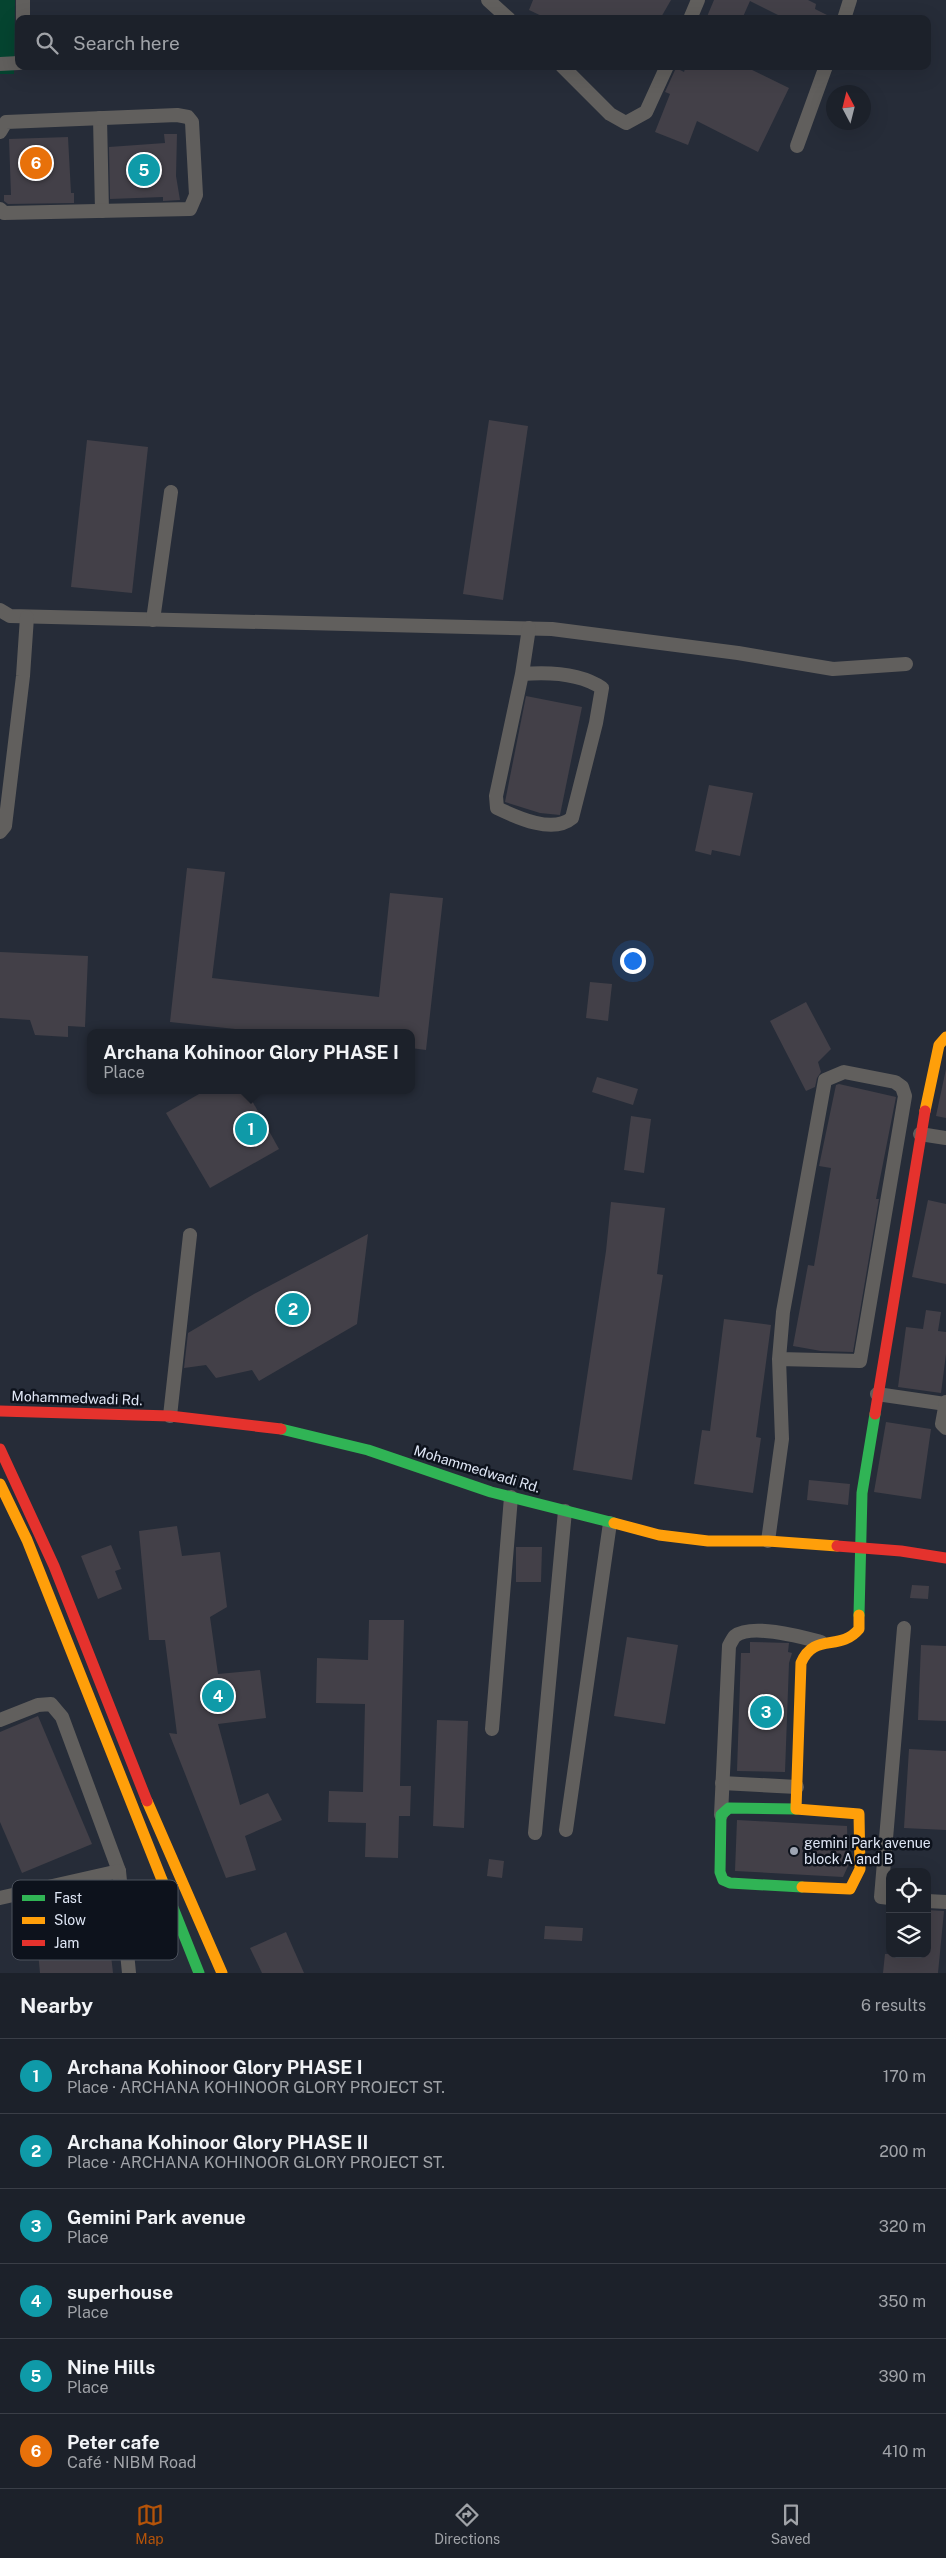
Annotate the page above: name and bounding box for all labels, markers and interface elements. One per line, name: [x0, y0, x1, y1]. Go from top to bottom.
search box: [15, 15, 931, 70]
icon: search: [33, 29, 61, 57]
text: Search here: [73, 32, 180, 54]
north arrow: [826, 85, 871, 130]
pin: 6: [20, 144, 52, 182]
pin: 5: [128, 151, 160, 189]
your location: [620, 948, 646, 974]
popup: [87, 1029, 415, 1094]
text: Archana Kohinoor Glory PHASE I: [103, 1041, 399, 1063]
text: Place: [103, 1063, 145, 1082]
pin: 1: [235, 1110, 267, 1148]
pin: 2: [277, 1290, 309, 1328]
street label: Mohammedwadi Rd.: [11, 1388, 143, 1408]
street label: Mohammedwadi Rd.: [412, 1442, 542, 1496]
pin: 4: [202, 1677, 234, 1715]
pin: 3: [750, 1693, 782, 1731]
place label: gemini Park avenue block A and B: [804, 1835, 931, 1867]
marker: gemini Park avenue block A and B: [788, 1845, 800, 1857]
map controls: [886, 1868, 931, 1958]
button: locate: [886, 1868, 931, 1913]
legend: [12, 1880, 178, 1960]
text: Fast: [54, 1890, 82, 1906]
text: Slow: [54, 1912, 86, 1928]
button: layers: [886, 1913, 931, 1958]
text: Jam: [54, 1935, 79, 1951]
text: Nearby: [20, 1993, 93, 2018]
text: 6 results: [861, 1996, 926, 2015]
text: Archana Kohinoor Glory PHASE I: [67, 2056, 363, 2078]
text: 1: [33, 2067, 39, 2086]
text: 170 m: [883, 2067, 926, 2086]
text: Place · ARCHANA KOHINOOR GLORY PROJECT ST.: [67, 2078, 445, 2097]
text: Archana Kohinoor Glory PHASE II: [67, 2131, 368, 2153]
text: 2: [31, 2142, 41, 2161]
text: 200 m: [879, 2142, 926, 2161]
text: Place · ARCHANA KOHINOOR GLORY PROJECT ST.: [67, 2153, 445, 2172]
text: Gemini Park avenue: [67, 2206, 246, 2228]
text: 3: [31, 2217, 41, 2236]
text: 320 m: [879, 2217, 926, 2236]
text: Place: [67, 2228, 109, 2247]
text: superhouse: [67, 2281, 173, 2303]
text: 4: [31, 2292, 41, 2311]
text: 350 m: [878, 2292, 926, 2311]
text: Place: [67, 2303, 109, 2322]
text: Nine Hills: [67, 2356, 155, 2378]
text: 5: [31, 2367, 41, 2386]
text: 390 m: [879, 2367, 926, 2386]
text: Place: [67, 2378, 109, 2397]
text: Peter cafe: [67, 2431, 160, 2453]
text: 6: [31, 2442, 41, 2461]
text: 410 m: [882, 2442, 926, 2461]
text: Café · NIBM Road: [67, 2453, 196, 2472]
tab: Map: [135, 2501, 164, 2547]
tab: Directions: [434, 2501, 500, 2547]
tab: Saved: [771, 2501, 811, 2547]

